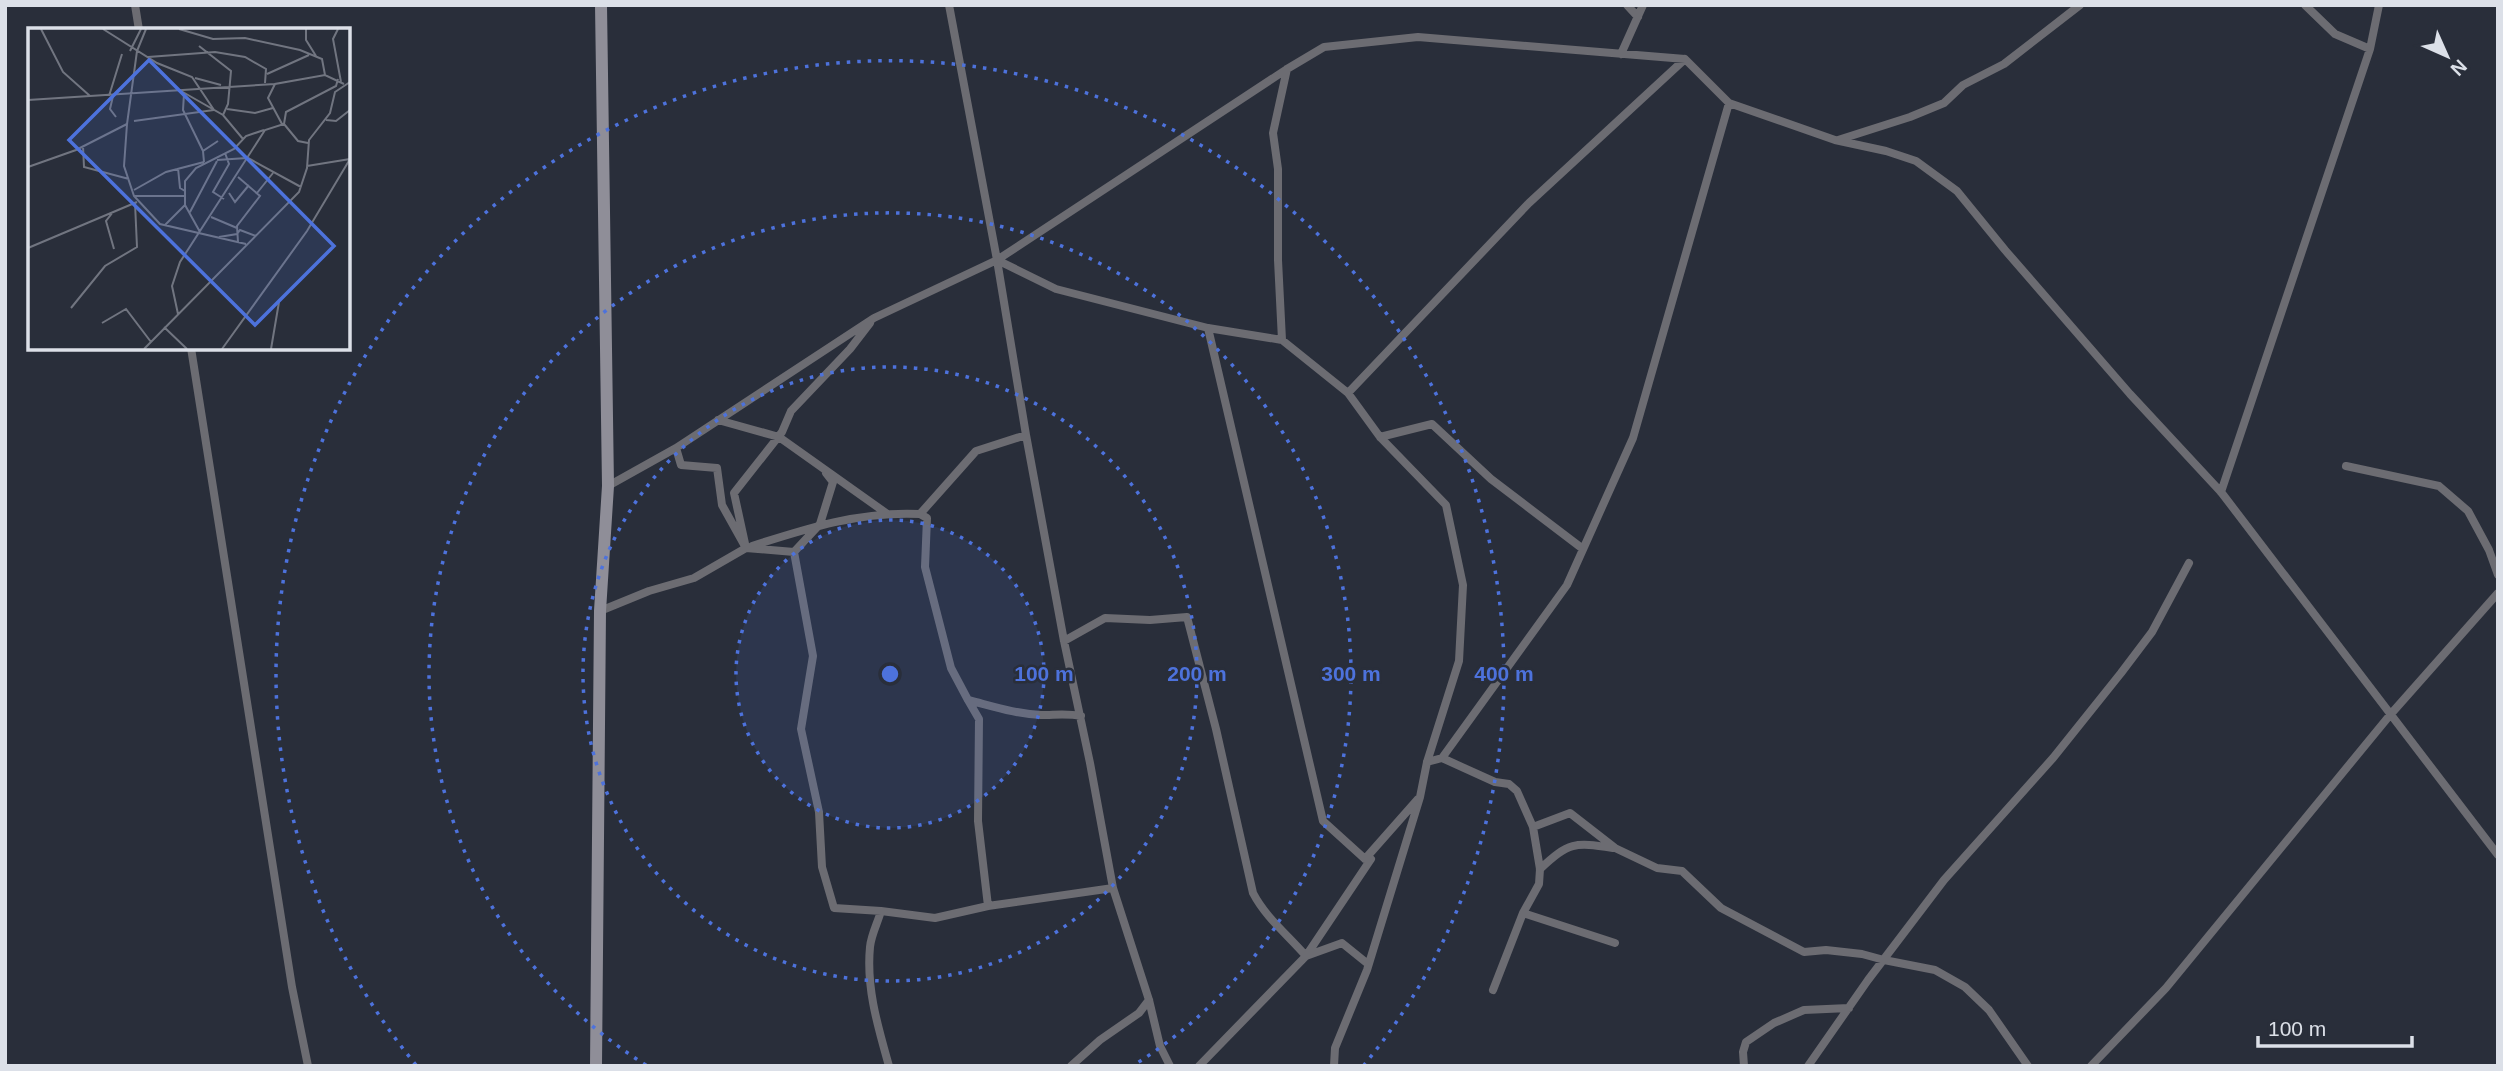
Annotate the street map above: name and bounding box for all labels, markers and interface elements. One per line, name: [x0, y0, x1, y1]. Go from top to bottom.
north arrow: [2412, 21, 2482, 91]
inset map: [28, 28, 350, 350]
text: N: [2446, 55, 2471, 80]
centre of rings: [878, 662, 902, 686]
text: 100 m: [1014, 662, 1074, 685]
text: 200 m: [1167, 662, 1227, 685]
text: 300 m: [1321, 662, 1381, 685]
text: 400 m: [1474, 662, 1534, 685]
scale bar: [2258, 1004, 2412, 1048]
text: 100 m: [2268, 1017, 2326, 1040]

